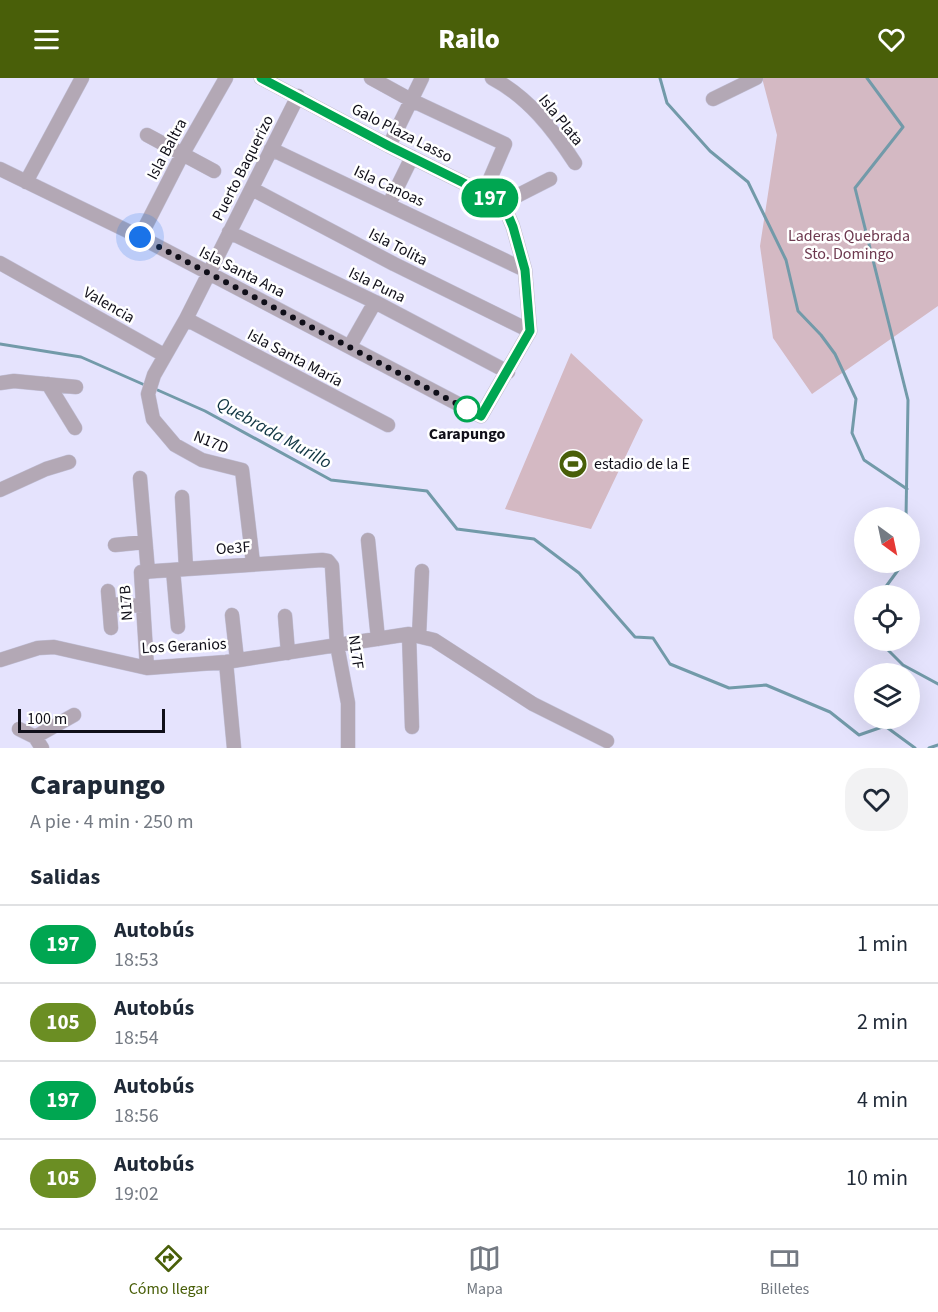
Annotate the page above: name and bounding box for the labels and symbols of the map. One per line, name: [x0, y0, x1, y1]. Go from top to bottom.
street label: Isla Plata: [533, 90, 589, 150]
street label: Galo Plaza Lasso: [348, 98, 456, 168]
street label: Puerto Baquerizo: [207, 111, 279, 225]
street label: Isla Baltra: [142, 114, 192, 184]
street label: Isla Canoas: [350, 160, 428, 212]
line badge: 197: [456, 178, 524, 218]
your location: [125, 222, 155, 252]
street label: Isla Tolita: [365, 223, 431, 271]
park label: Laderas Quebrada Sto. Domingo: [788, 225, 910, 265]
street label: Isla Santa Ana: [195, 241, 289, 303]
street label: Isla Puna: [345, 262, 409, 308]
street label: Valencia: [79, 281, 139, 329]
street label: Isla Santa María: [243, 324, 347, 392]
water label: Quebrada Murillo: [212, 391, 336, 475]
marker: Carapungo: [454, 396, 480, 422]
place label: Carapungo: [429, 423, 505, 445]
street label: N17D: [190, 425, 232, 459]
sports icon: estadio de la E: [557, 448, 589, 480]
place label: estadio de la E: [594, 453, 690, 475]
north arrow: [854, 507, 920, 573]
street label: Oe3F: [215, 536, 251, 560]
street label: N17B: [114, 584, 138, 622]
street label: Los Geranios: [141, 633, 227, 659]
street label: N17F: [343, 634, 369, 671]
scale bar: [18, 706, 165, 734]

